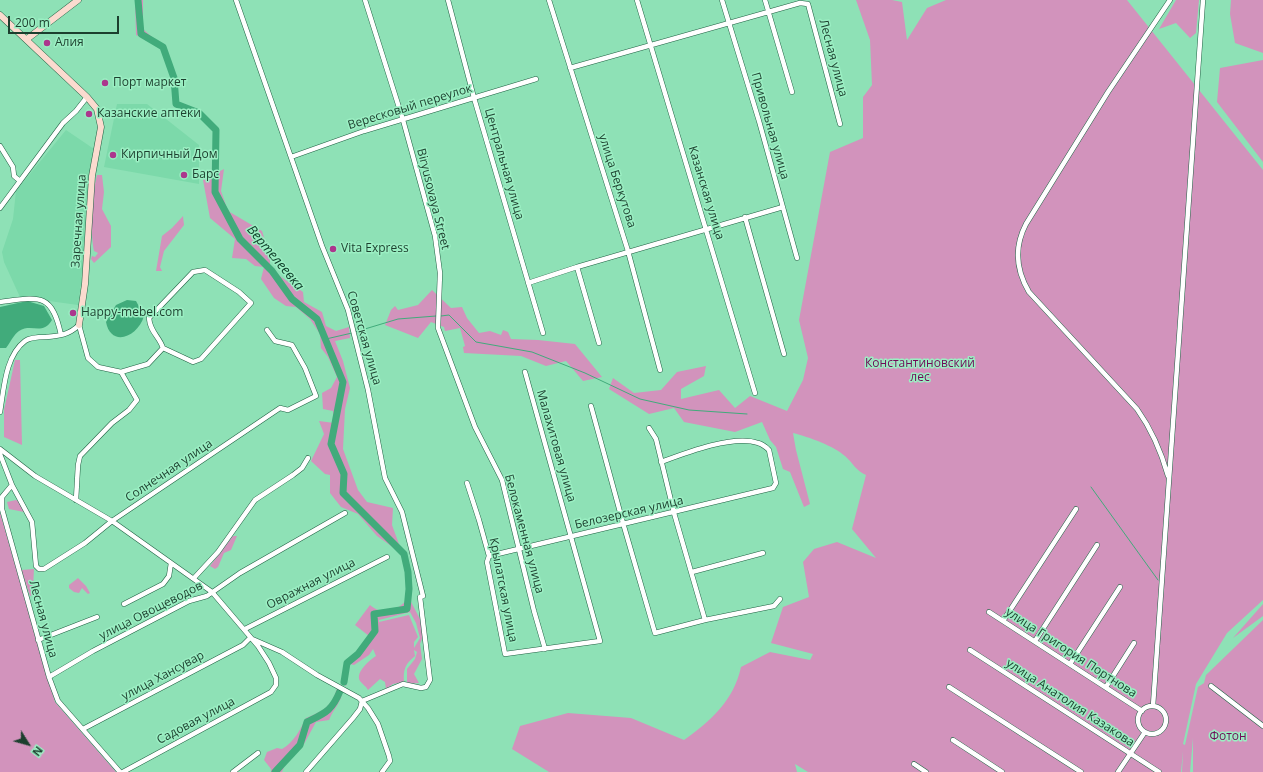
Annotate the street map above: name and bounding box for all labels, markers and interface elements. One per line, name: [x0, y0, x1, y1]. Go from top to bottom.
scale bar: [10, 8, 121, 34]
text: 200 m: [15, 14, 50, 31]
street label: Лесная улица: [816, 18, 850, 98]
place label: Алия: [55, 36, 84, 50]
marker: Алия: [42, 38, 52, 48]
street label: Привольная улица: [748, 71, 792, 181]
place label: Порт маркет: [113, 76, 186, 90]
marker: Порт маркет: [100, 78, 110, 88]
street label: Вересковый переулок: [346, 81, 474, 133]
place label: Казанские аптеки: [97, 107, 201, 121]
street label: Центральная улица: [481, 107, 527, 221]
marker: Казанские аптеки: [84, 109, 94, 119]
street label: улица Беркутова: [595, 132, 639, 230]
street label: Казанская улица: [685, 144, 727, 242]
street label: Biryusovaya Street: [413, 147, 453, 251]
place label: Кирпичный Дом: [121, 148, 217, 162]
marker: Кирпичный Дом: [108, 150, 118, 160]
place label: Барс: [192, 168, 219, 182]
marker: Барс: [179, 170, 189, 180]
street label: Заречная улица: [69, 174, 89, 268]
water label: Вертелеевка: [243, 222, 307, 294]
place label: Vita Express: [341, 242, 409, 256]
marker: Vita Express: [328, 244, 338, 254]
street label: Советская улица: [344, 289, 384, 387]
place label: Happy-mebel.com: [81, 306, 183, 320]
marker: Happy-mebel.com: [68, 308, 78, 318]
park label: Константиновский лес: [865, 357, 975, 385]
street label: Малахитовая улица: [533, 388, 579, 504]
street label: Солнечная улица: [123, 437, 215, 505]
street label: Белокаменная улица: [501, 473, 547, 595]
street label: Белозерская улица: [573, 493, 685, 533]
street label: Крылатская улица: [486, 537, 520, 643]
street label: Овражная улица: [264, 555, 358, 613]
street label: Лесная улица: [26, 579, 60, 659]
street label: улица Овощеводов: [97, 579, 205, 643]
street label: улица Григория Портнова: [1003, 605, 1139, 701]
street label: улица Хансувар: [119, 648, 207, 704]
street label: улица Анатолия Казакова: [1003, 656, 1137, 750]
street label: Садовая улица: [154, 694, 238, 748]
north arrow: [8, 724, 48, 764]
park label: Фотон: [1209, 730, 1247, 744]
text: N: [29, 743, 47, 760]

